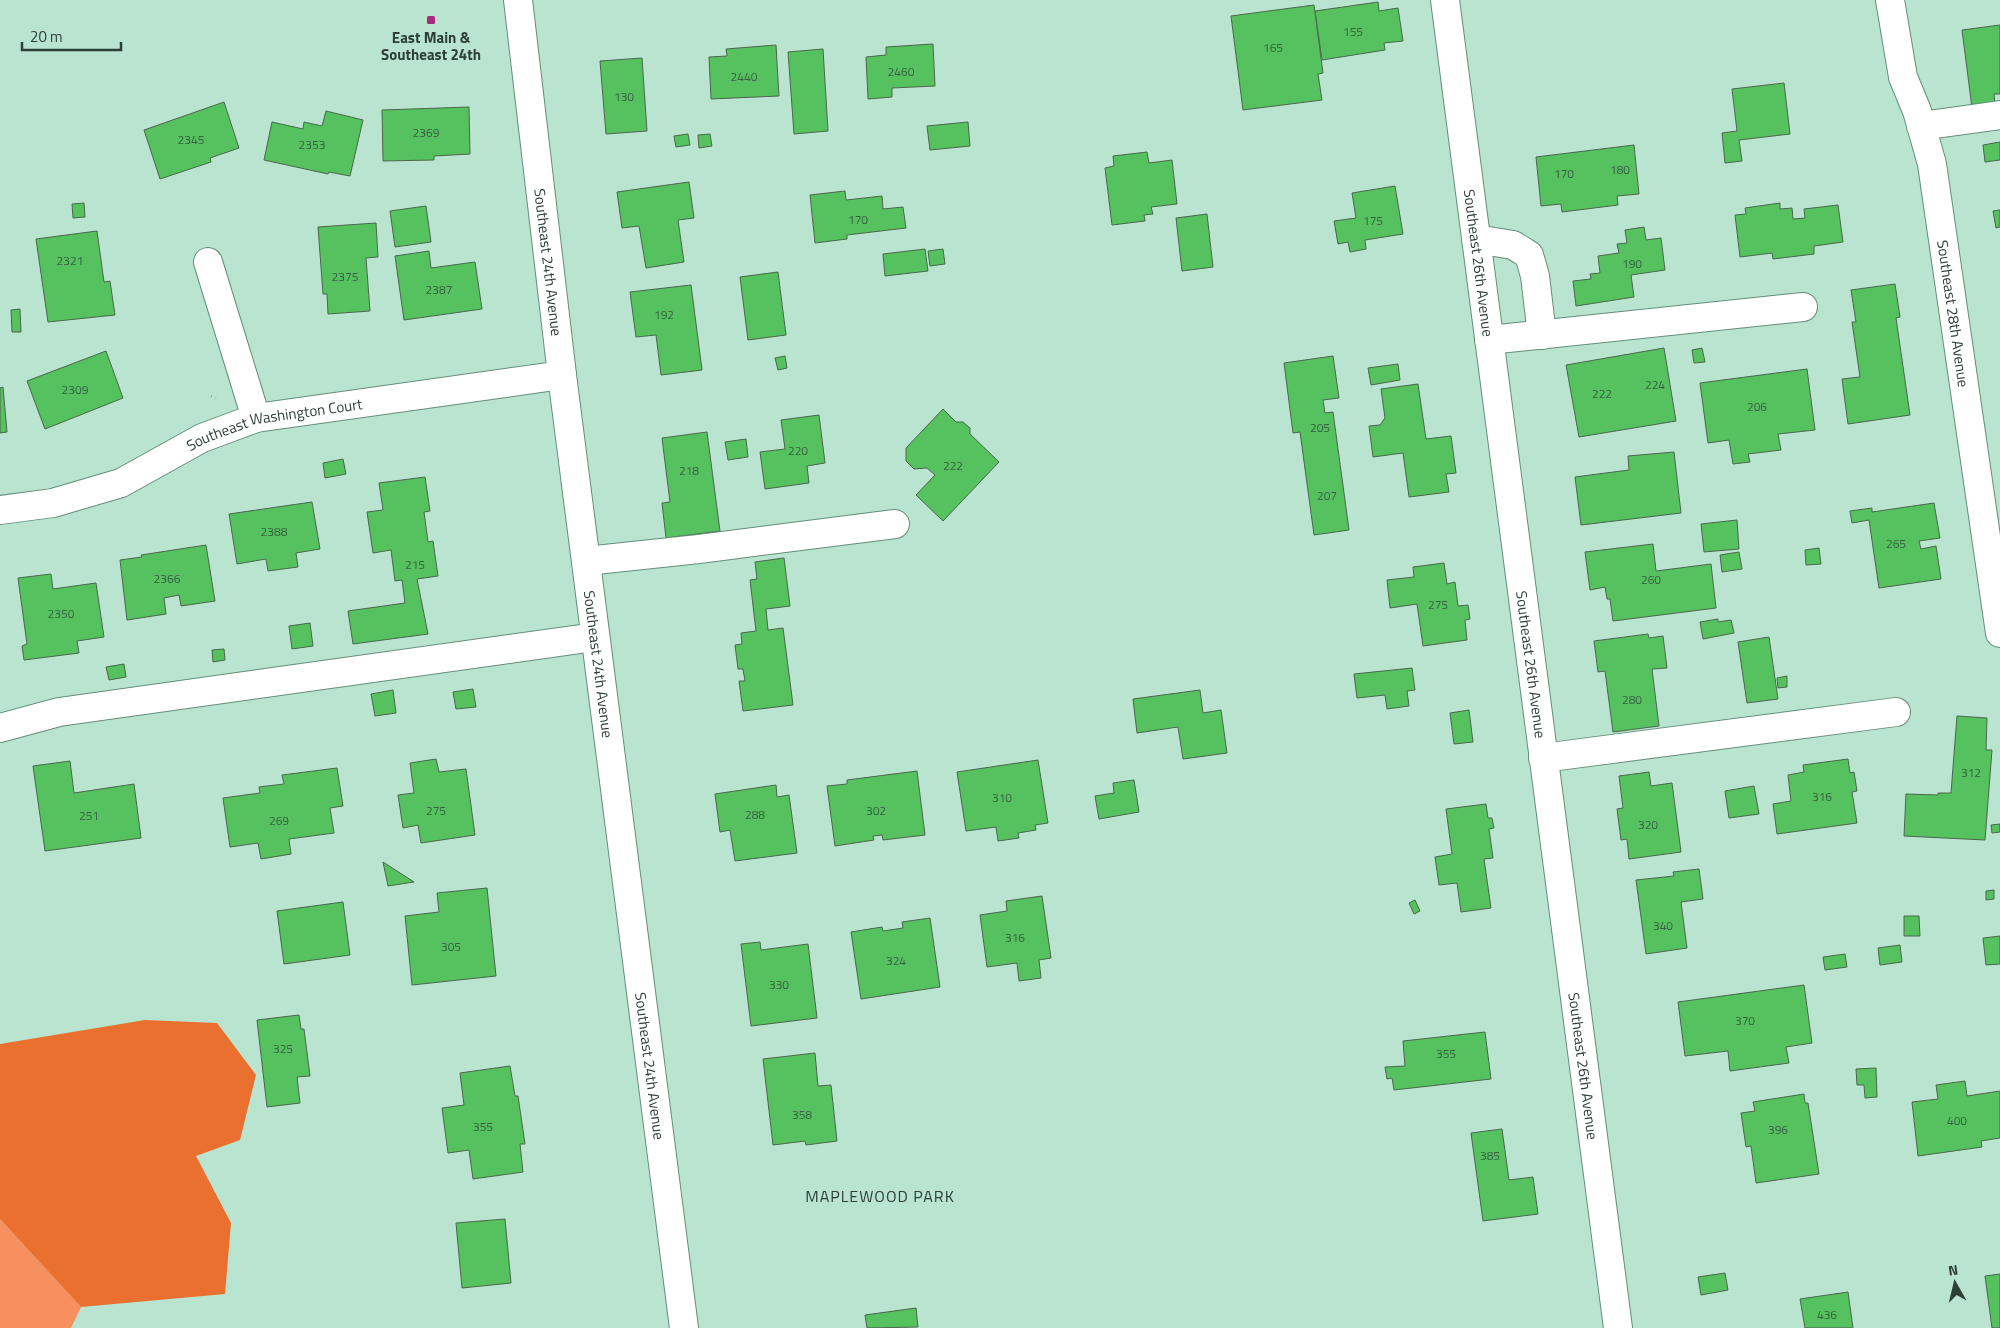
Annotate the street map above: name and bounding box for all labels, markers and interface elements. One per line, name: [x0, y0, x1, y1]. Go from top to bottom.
marker: East Main & Southeast 24th: [425, 14, 437, 26]
scale bar: [22, 20, 121, 52]
house number: 155: [1343, 22, 1363, 41]
text: 20 m: [30, 25, 63, 48]
place label: East Main & Southeast 24th: [381, 26, 481, 66]
house number: 165: [1263, 38, 1283, 57]
house number: 2460: [888, 62, 915, 81]
house number: 2440: [731, 67, 758, 86]
house number: 130: [614, 87, 634, 106]
house number: 2369: [413, 123, 440, 142]
house number: 2345: [178, 130, 205, 149]
house number: 2353: [299, 135, 325, 154]
house number: 180: [1610, 160, 1630, 179]
house number: 170: [1554, 164, 1574, 183]
street label: Southeast 24th Avenue: [529, 187, 569, 337]
street label: Southeast 26th Avenue: [1458, 188, 1500, 338]
house number: 170: [848, 210, 868, 229]
house number: 175: [1363, 211, 1383, 230]
street label: Southeast 28th Avenue: [1932, 238, 1976, 389]
house number: 2321: [57, 251, 83, 270]
house number: 190: [1622, 254, 1642, 273]
house number: 2375: [332, 267, 359, 286]
house number: 2387: [426, 280, 452, 299]
house number: 192: [654, 305, 674, 324]
house number: 224: [1645, 375, 1665, 394]
house number: 2309: [62, 380, 89, 399]
house number: 222: [1592, 384, 1612, 403]
street label: Southeast Washington Court: [182, 392, 365, 456]
house number: 206: [1747, 397, 1767, 416]
house number: 205: [1310, 418, 1330, 437]
house number: 220: [788, 441, 808, 460]
house number: 222: [943, 456, 963, 475]
house number: 218: [679, 461, 699, 480]
house number: 207: [1317, 486, 1337, 505]
house number: 2388: [261, 522, 288, 541]
house number: 265: [1886, 534, 1906, 553]
house number: 215: [405, 555, 425, 574]
house number: 2366: [154, 569, 181, 588]
house number: 260: [1641, 570, 1661, 589]
street label: Southeast 24th Avenue: [578, 589, 620, 739]
street label: Southeast 26th Avenue: [1511, 589, 1553, 739]
house number: 275: [1428, 595, 1448, 614]
house number: 2350: [48, 604, 75, 623]
house number: 280: [1622, 690, 1642, 709]
house number: 312: [1961, 763, 1981, 782]
house number: 316: [1812, 787, 1832, 806]
house number: 310: [992, 788, 1012, 807]
house number: 275: [426, 801, 446, 820]
house number: 302: [866, 801, 886, 820]
house number: 288: [745, 805, 765, 824]
house number: 251: [79, 806, 99, 825]
house number: 269: [269, 811, 289, 830]
house number: 320: [1638, 815, 1658, 834]
house number: 340: [1653, 916, 1673, 935]
house number: 316: [1005, 928, 1025, 947]
house number: 305: [441, 937, 461, 956]
house number: 324: [886, 951, 906, 970]
house number: 330: [769, 975, 789, 994]
street label: Southeast 24th Avenue: [630, 991, 671, 1141]
street label: Southeast 26th Avenue: [1563, 991, 1605, 1141]
house number: 370: [1735, 1011, 1755, 1030]
house number: 325: [273, 1039, 293, 1058]
house number: 355: [1436, 1044, 1456, 1063]
house number: 358: [792, 1105, 812, 1124]
house number: 400: [1947, 1111, 1967, 1130]
house number: 355: [473, 1117, 493, 1136]
house number: 396: [1768, 1120, 1788, 1139]
house number: 385: [1480, 1146, 1500, 1165]
district label: MAPLEWOOD PARK: [805, 1184, 955, 1208]
north arrow: [1930, 1258, 1980, 1308]
text: N: [1947, 1259, 1959, 1281]
house number: 436: [1817, 1305, 1837, 1324]

